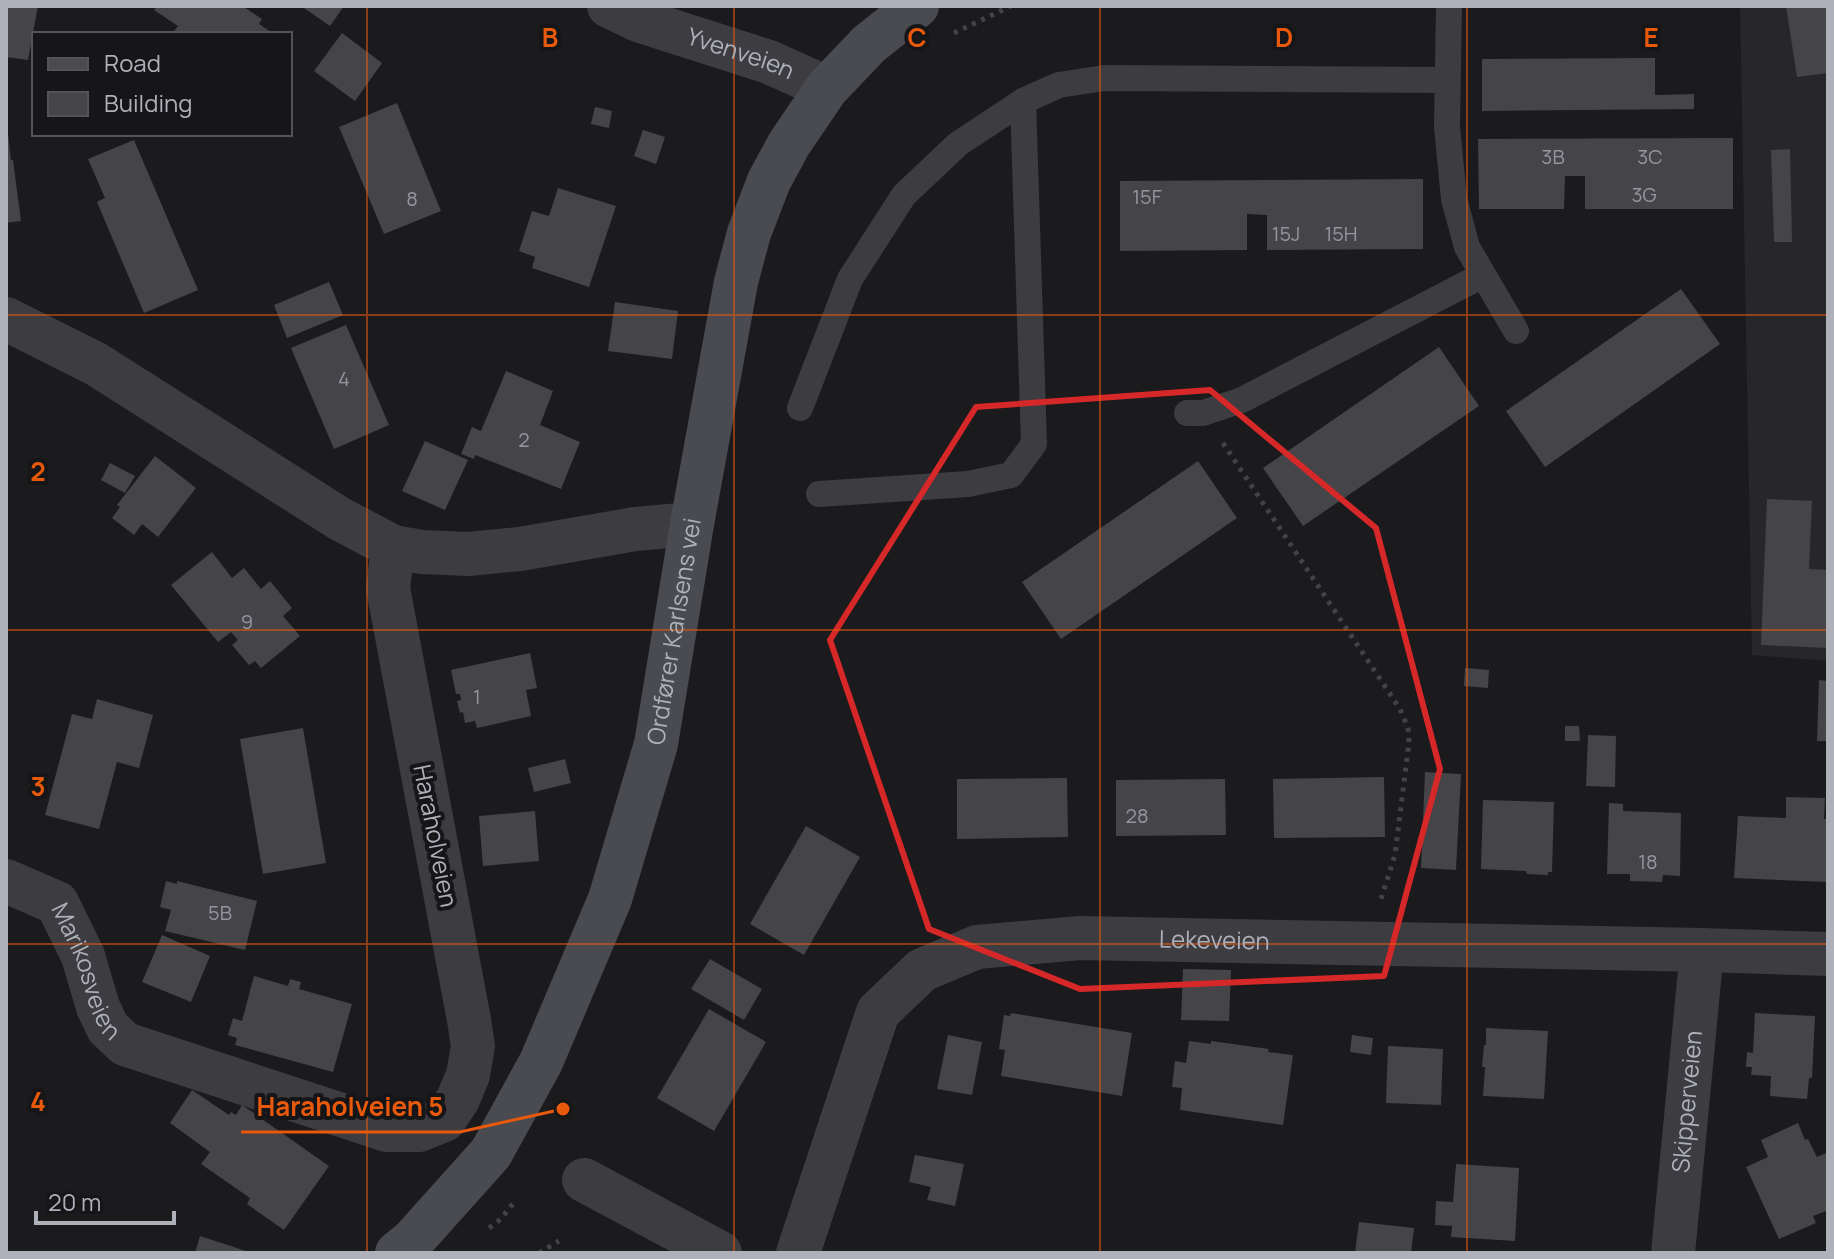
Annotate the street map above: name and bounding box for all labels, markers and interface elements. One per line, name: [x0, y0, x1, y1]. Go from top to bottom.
text: B: [542, 19, 558, 55]
street label: Yvenveien: [683, 19, 800, 86]
text: C: [907, 19, 927, 55]
text: D: [1275, 19, 1293, 55]
text: E: [1643, 19, 1659, 55]
legend: [32, 32, 292, 136]
text: Road: [104, 46, 161, 79]
text: Building: [104, 86, 192, 119]
house number: 3B: [1541, 143, 1565, 170]
house number: 3C: [1637, 143, 1663, 170]
house number: 3G: [1631, 181, 1657, 208]
house number: 15F: [1132, 183, 1162, 210]
house number: 8: [406, 185, 418, 212]
house number: 15J: [1272, 220, 1300, 247]
house number: 15H: [1324, 220, 1358, 247]
house number: 4: [338, 365, 350, 392]
house number: 2: [518, 426, 530, 453]
text: 2: [30, 453, 46, 489]
street label: Ordfører Karlsens vei: [638, 515, 708, 747]
house number: 9: [241, 608, 253, 635]
house number: 1: [473, 683, 481, 710]
street label: Haraholveien: [406, 762, 466, 910]
text: 3: [30, 768, 46, 804]
house number: 28: [1125, 802, 1149, 829]
house number: 18: [1638, 848, 1658, 875]
street label: Marikosveien: [44, 897, 129, 1047]
house number: 5B: [208, 899, 232, 926]
street label: Lekeveien: [1159, 922, 1270, 957]
street label: Skipperveien: [1663, 1029, 1709, 1174]
callout: Haraholveien 5: [241, 1082, 460, 1132]
text: 4: [30, 1083, 46, 1119]
text: Haraholveien 5: [256, 1088, 444, 1124]
scale bar: [36, 1175, 174, 1225]
text: 20 m: [48, 1185, 101, 1218]

